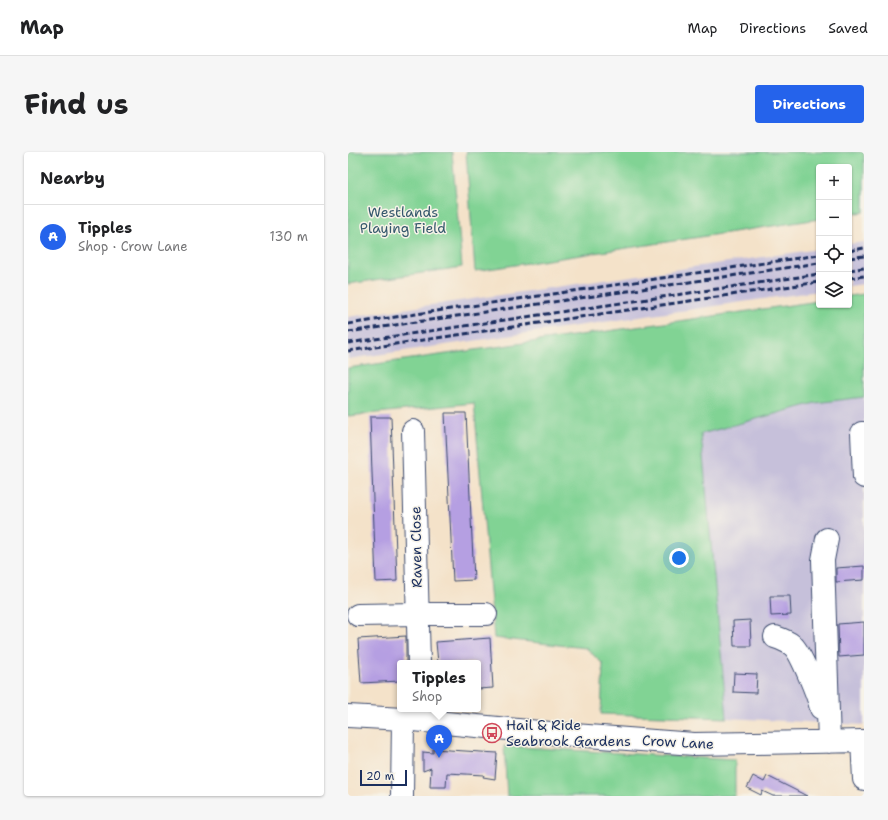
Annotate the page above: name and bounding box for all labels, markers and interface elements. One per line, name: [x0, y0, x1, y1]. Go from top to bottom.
text: Map: [20, 15, 64, 40]
text: Map: [688, 19, 718, 37]
text: Directions: [740, 19, 806, 37]
text: Saved: [828, 19, 868, 37]
text: Find us: [24, 85, 129, 123]
button: Directions: [755, 85, 864, 123]
map controls: [816, 164, 852, 308]
button: +: [816, 164, 852, 200]
text: Nearby: [40, 167, 105, 189]
button: −: [816, 200, 852, 236]
park label: Westlands Playing Field: [360, 203, 446, 237]
text: Tipples: [78, 218, 132, 238]
text: A: [48, 228, 58, 245]
text: 130 m: [270, 228, 308, 245]
button: locate: [816, 236, 852, 272]
text: Shop · Crow Lane: [78, 238, 188, 255]
button: layers: [816, 272, 852, 308]
street label: Raven Close: [406, 506, 426, 588]
your location: [669, 548, 689, 568]
popup: [397, 660, 481, 712]
text: Tipples: [412, 668, 466, 688]
text: Shop: [412, 688, 442, 705]
place label: Hail & Ride Seabrook Gardens: [506, 716, 631, 750]
bus stop icon: Hail & Ride Seabrook Gardens: [481, 722, 503, 744]
pin: A: [426, 725, 452, 758]
street label: Crow Lane: [642, 731, 714, 753]
scale bar: [360, 768, 407, 787]
text: 20 m: [366, 769, 394, 784]

